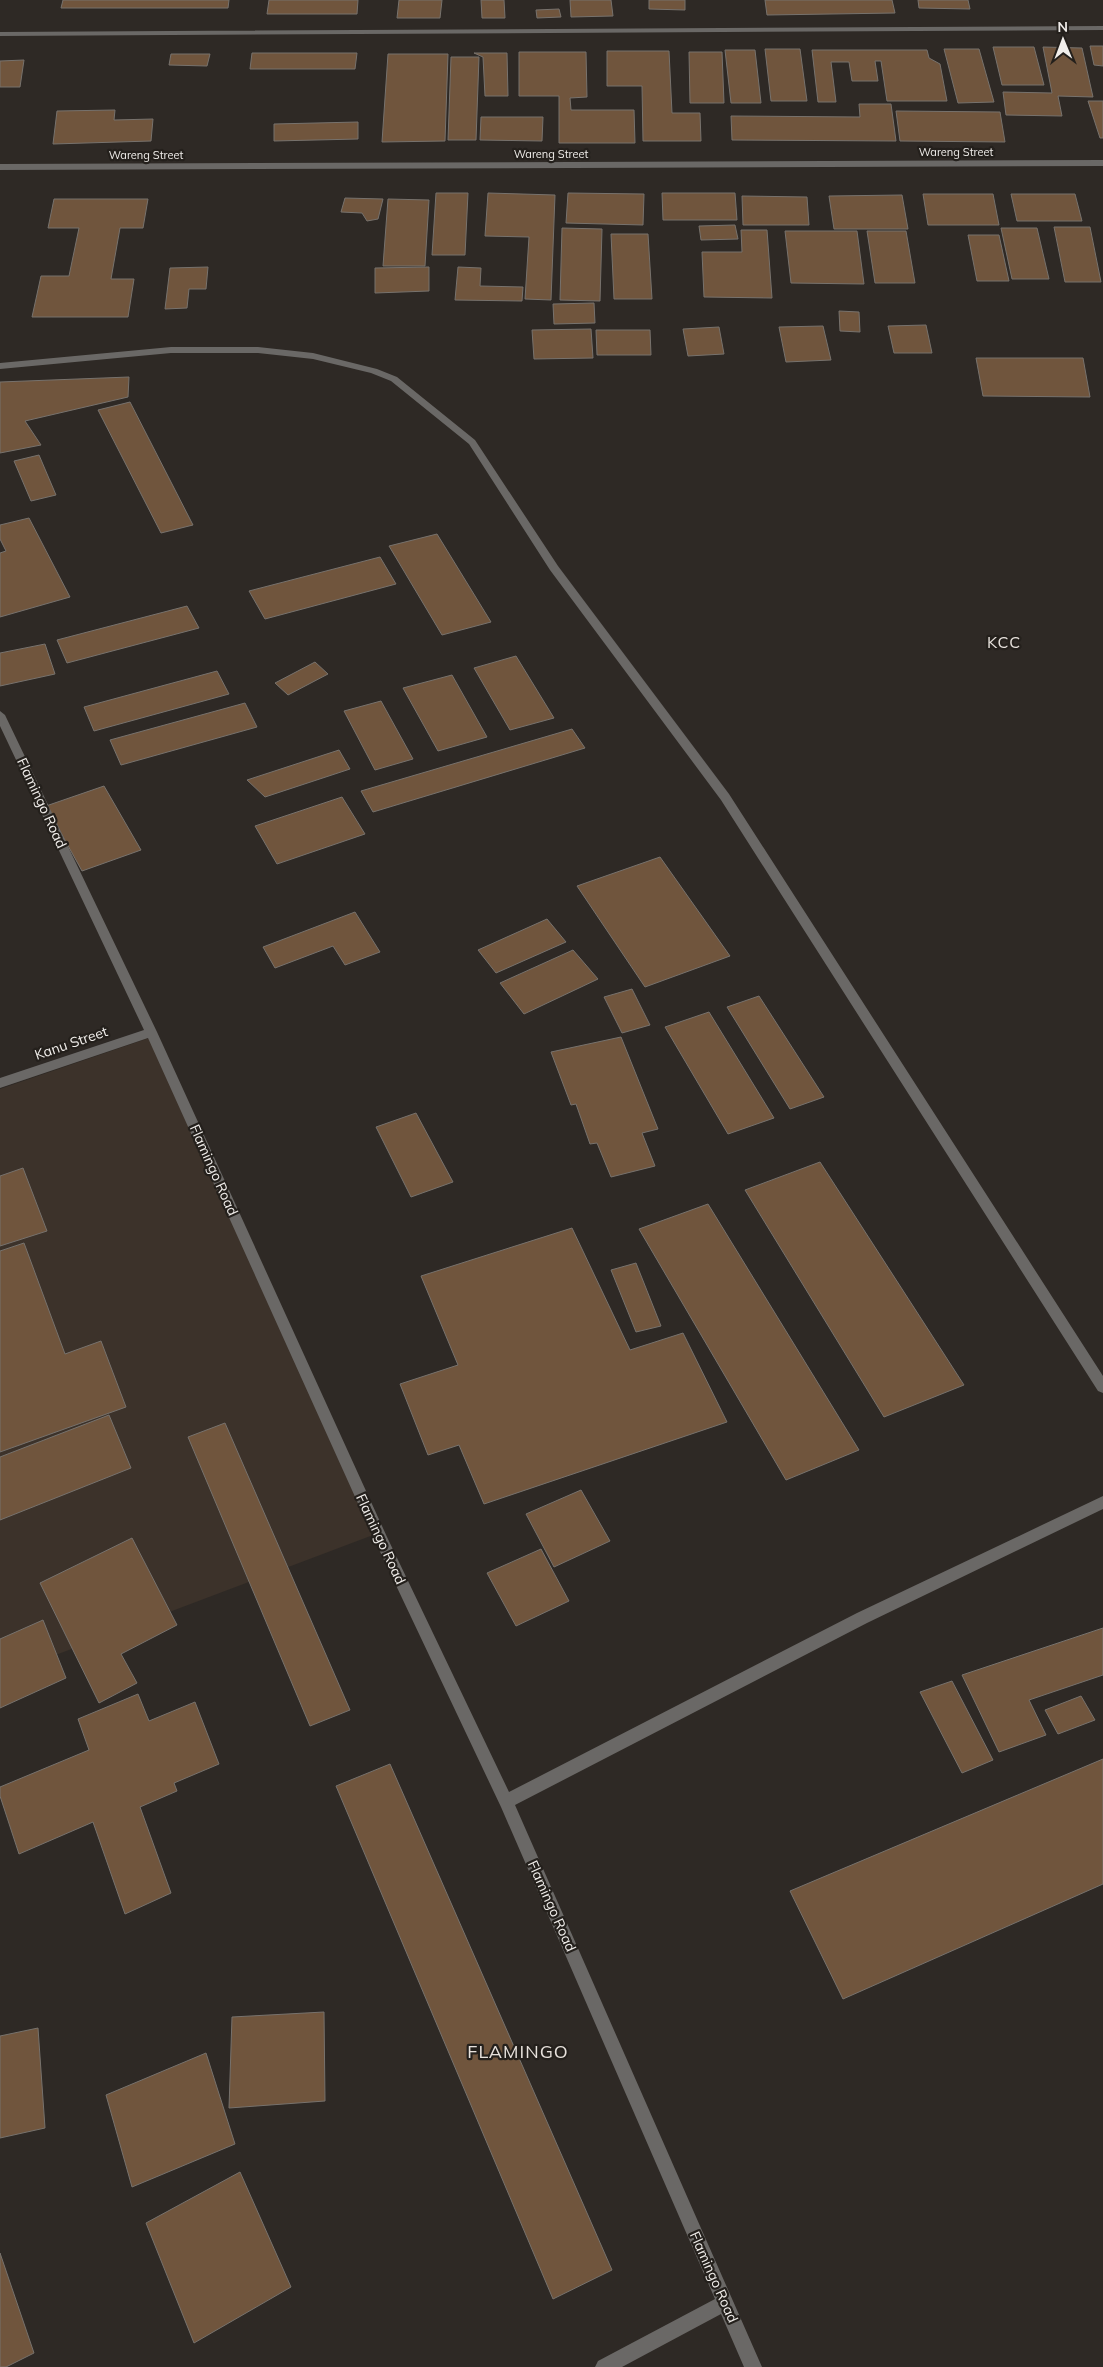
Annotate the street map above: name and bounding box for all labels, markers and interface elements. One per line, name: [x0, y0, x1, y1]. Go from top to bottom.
north arrow: [1038, 15, 1088, 65]
text: N: [1057, 18, 1068, 36]
street label: Wareng Street: [919, 145, 993, 159]
street label: Wareng Street: [514, 147, 588, 161]
street label: Wareng Street: [109, 148, 183, 162]
district label: KCC: [987, 632, 1021, 652]
street label: Flamingo Road: [13, 755, 71, 851]
street label: Kanu Street: [32, 1022, 110, 1064]
street label: Flamingo Road: [186, 1122, 242, 1218]
street label: Flamingo Road: [352, 1491, 410, 1587]
street label: Flamingo Road: [524, 1858, 580, 1954]
district label: FLAMINGO: [467, 2040, 569, 2063]
street label: Flamingo Road: [686, 2229, 742, 2325]

